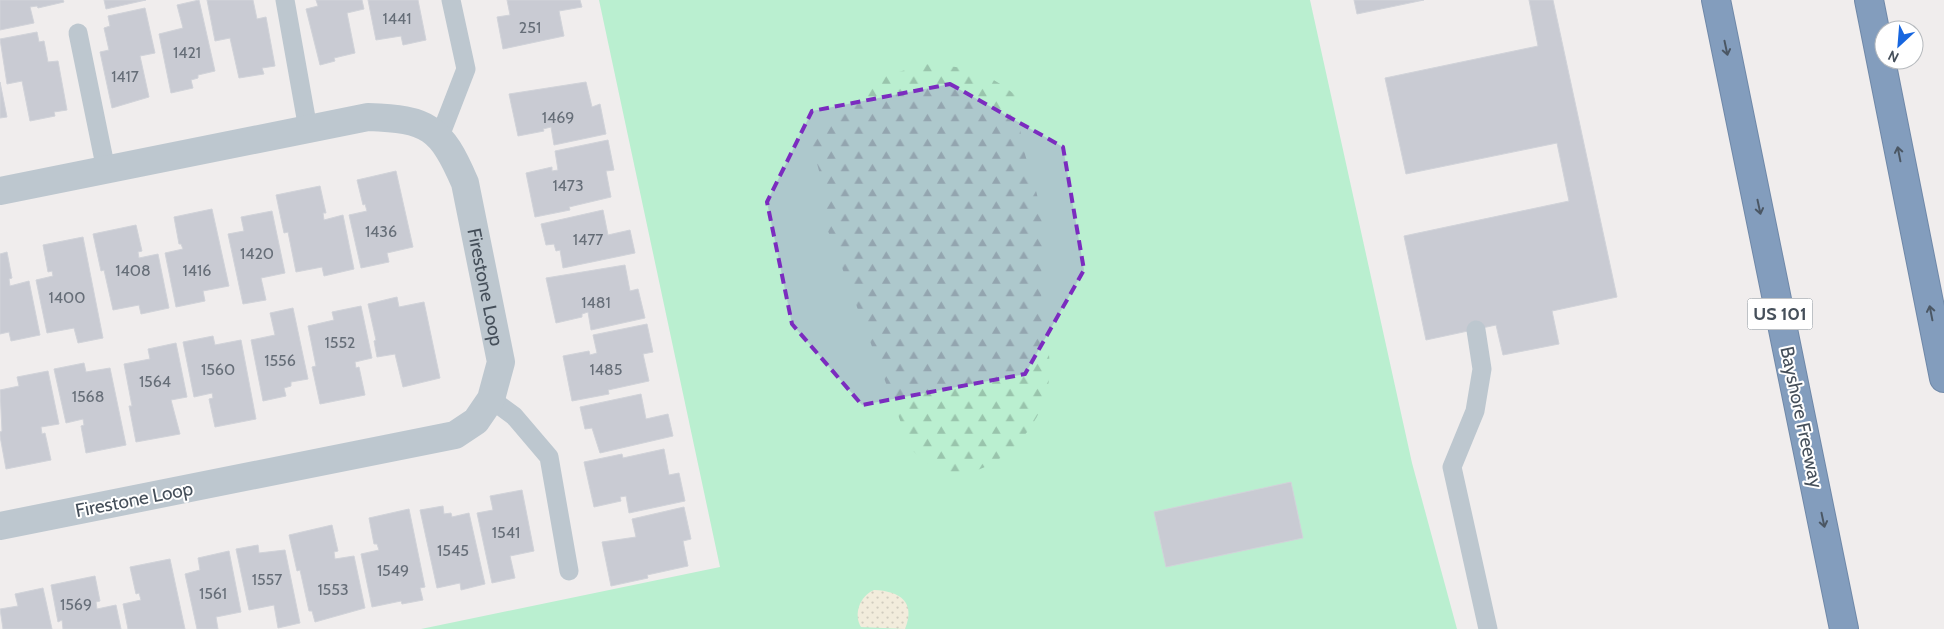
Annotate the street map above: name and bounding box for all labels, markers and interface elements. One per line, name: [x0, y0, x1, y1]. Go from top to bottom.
house number: 1441: [383, 9, 411, 28]
house number: 251: [519, 18, 541, 37]
north arrow: [1874, 20, 1924, 70]
one-way arrow: [1722, 39, 1731, 55]
house number: 1421: [173, 43, 201, 62]
text: N: [1885, 46, 1902, 67]
house number: 1417: [111, 67, 139, 86]
house number: 1469: [542, 108, 574, 127]
one-way arrow: [1894, 146, 1904, 162]
house number: 1473: [552, 176, 584, 195]
one-way arrow: [1754, 199, 1764, 215]
house number: 1436: [365, 222, 397, 241]
street label: Firestone Loop: [462, 226, 508, 348]
house number: 1477: [573, 230, 603, 249]
house number: 1420: [240, 244, 274, 263]
house number: 1408: [115, 261, 151, 280]
house number: 1416: [183, 261, 211, 280]
house number: 1400: [49, 288, 85, 307]
house number: 1481: [581, 293, 611, 312]
road number: US 101: [1748, 298, 1812, 329]
one-way arrow: [1926, 305, 1935, 321]
house number: 1552: [325, 333, 355, 352]
street label: Bayshore Freeway: [1775, 344, 1828, 490]
house number: 1556: [264, 351, 296, 370]
house number: 1560: [201, 360, 235, 379]
house number: 1485: [590, 360, 622, 379]
house number: 1564: [139, 372, 171, 391]
house number: 1568: [72, 387, 104, 406]
street label: Firestone Loop: [73, 477, 195, 522]
one-way arrow: [1818, 512, 1828, 528]
house number: 1541: [492, 523, 520, 542]
house number: 1545: [437, 541, 469, 560]
house number: 1549: [377, 561, 409, 580]
house number: 1557: [252, 570, 282, 589]
house number: 1553: [317, 580, 349, 599]
house number: 1561: [199, 584, 227, 603]
house number: 1569: [60, 595, 92, 614]

